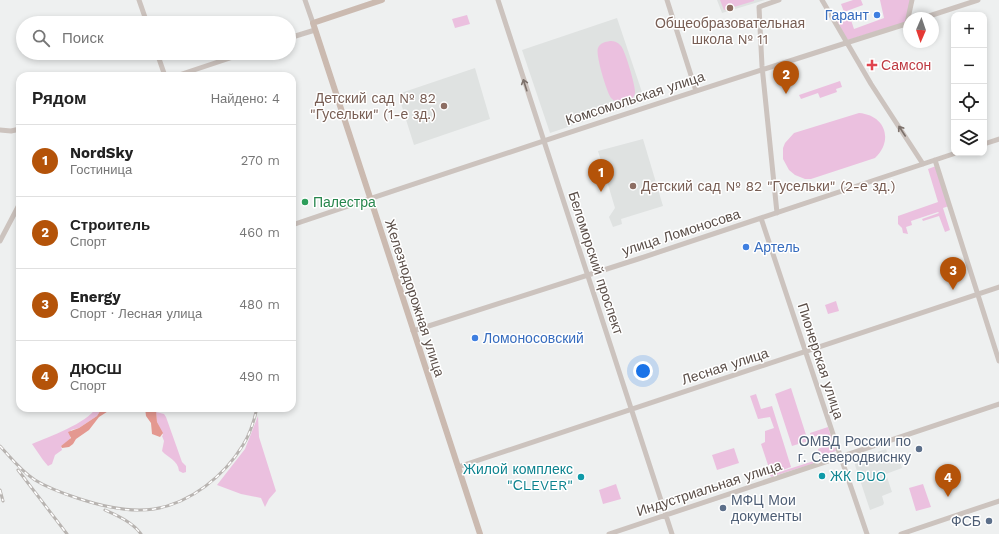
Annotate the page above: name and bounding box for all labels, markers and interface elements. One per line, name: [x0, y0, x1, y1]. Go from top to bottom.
marker: Общеобразовательная школа № 11: [725, 3, 735, 13]
place label: Гарант: [825, 7, 870, 23]
marker: Гарант: [872, 10, 882, 20]
north arrow: [903, 12, 939, 48]
map controls: [951, 12, 987, 156]
button: +: [951, 12, 987, 48]
place label: Общеобразовательная школа № 11: [655, 15, 805, 47]
search box: [16, 16, 296, 60]
icon: search: [30, 27, 52, 49]
text: Поиск: [62, 29, 104, 47]
button: −: [951, 48, 987, 84]
place label: Самсон: [881, 57, 931, 73]
marker: Самсон: [866, 59, 878, 71]
pin: 2: [773, 61, 799, 94]
street label: Комсомольская улица: [564, 68, 707, 128]
one-way arrow: [521, 79, 529, 91]
button: locate: [951, 84, 987, 120]
text: Рядом: [32, 88, 87, 108]
place label: Детский сад № 82 "Гусельки" (1-е зд.): [310, 90, 436, 122]
text: Найдено: 4: [211, 91, 280, 106]
marker: Детский сад № 82 "Гусельки" (1-е зд.): [439, 101, 449, 111]
button: layers: [951, 120, 987, 156]
one-way arrow: [898, 126, 906, 137]
text: NordSky: [70, 144, 133, 162]
text: 1: [42, 153, 48, 168]
text: 270 m: [241, 153, 280, 168]
pin: 1: [588, 159, 614, 192]
text: Гостиница: [70, 162, 132, 177]
place label: Детский сад № 82 "Гусельки" (2-е зд.): [641, 178, 896, 194]
marker: Детский сад № 82 "Гусельки" (2-е зд.): [628, 181, 638, 191]
street label: Беломорский проспект: [565, 189, 627, 337]
place label: Палестра: [313, 194, 376, 210]
marker: Палестра: [300, 197, 310, 207]
street label: улица Ломоносова: [620, 205, 742, 259]
text: Строитель: [70, 216, 150, 234]
street label: Железнодорожная улица: [382, 217, 448, 379]
text: 2: [41, 225, 49, 240]
text: 460 m: [239, 225, 280, 240]
text: Спорт: [70, 234, 107, 249]
place label: Артель: [754, 239, 800, 255]
marker: Артель: [741, 242, 751, 252]
pin: 3: [940, 257, 966, 290]
text: Energy: [70, 288, 121, 306]
text: 3: [41, 297, 49, 312]
text: 480 m: [239, 297, 280, 312]
street label: Пионерская улица: [795, 301, 847, 421]
text: Спорт · Лесная улица: [70, 306, 202, 321]
place label: Ломоносовский: [483, 330, 584, 346]
marker: Ломоносовский: [470, 333, 480, 343]
street label: Лесная улица: [680, 344, 771, 388]
text: ДЮСШ: [70, 360, 122, 378]
your location: [633, 361, 653, 381]
text: 4: [41, 369, 49, 384]
text: 490 m: [239, 369, 280, 384]
text: Спорт: [70, 378, 107, 393]
place label: ОМВД России по г. Северодвиснку: [798, 433, 911, 465]
marker: ОМВД России по г. Северодвиснку: [914, 444, 924, 454]
street label: Индустриальная улица: [635, 457, 784, 519]
place label: Жилой комплекс "СLEVER": [463, 461, 573, 493]
pin: 4: [935, 464, 961, 497]
place label: ЖК DUO: [830, 468, 886, 484]
marker: ЖК DUO: [817, 471, 827, 481]
marker: Жилой комплекс "СLEVER": [576, 472, 586, 482]
place label: МФЦ Мои документы: [731, 492, 802, 524]
marker: МФЦ Мои документы: [718, 503, 728, 513]
place label: ФСБ: [951, 513, 981, 529]
marker: ФСБ: [984, 516, 994, 526]

